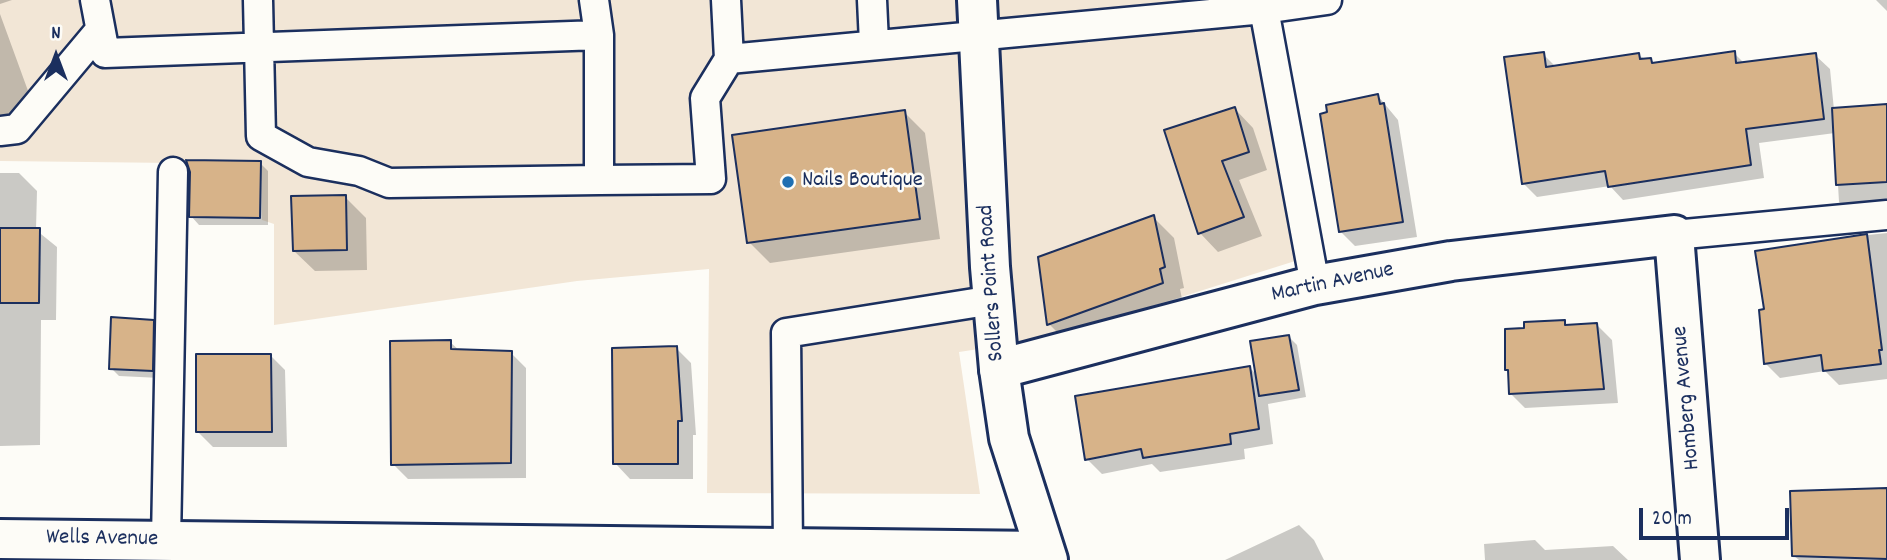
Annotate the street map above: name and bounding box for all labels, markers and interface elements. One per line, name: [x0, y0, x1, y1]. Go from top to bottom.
north arrow: [21, 21, 91, 91]
text: N: [51, 21, 61, 48]
place label: Nails Boutique: [802, 168, 923, 196]
marker: Nails Boutique: [780, 174, 796, 190]
street label: Sollers Point Road: [974, 204, 1012, 362]
street label: Martin Avenue: [1269, 258, 1397, 310]
street label: Homberg Avenue: [1668, 325, 1708, 471]
scale bar: [1642, 494, 1792, 538]
text: 20 m: [1652, 505, 1692, 535]
street label: Wells Avenue: [46, 525, 158, 555]

